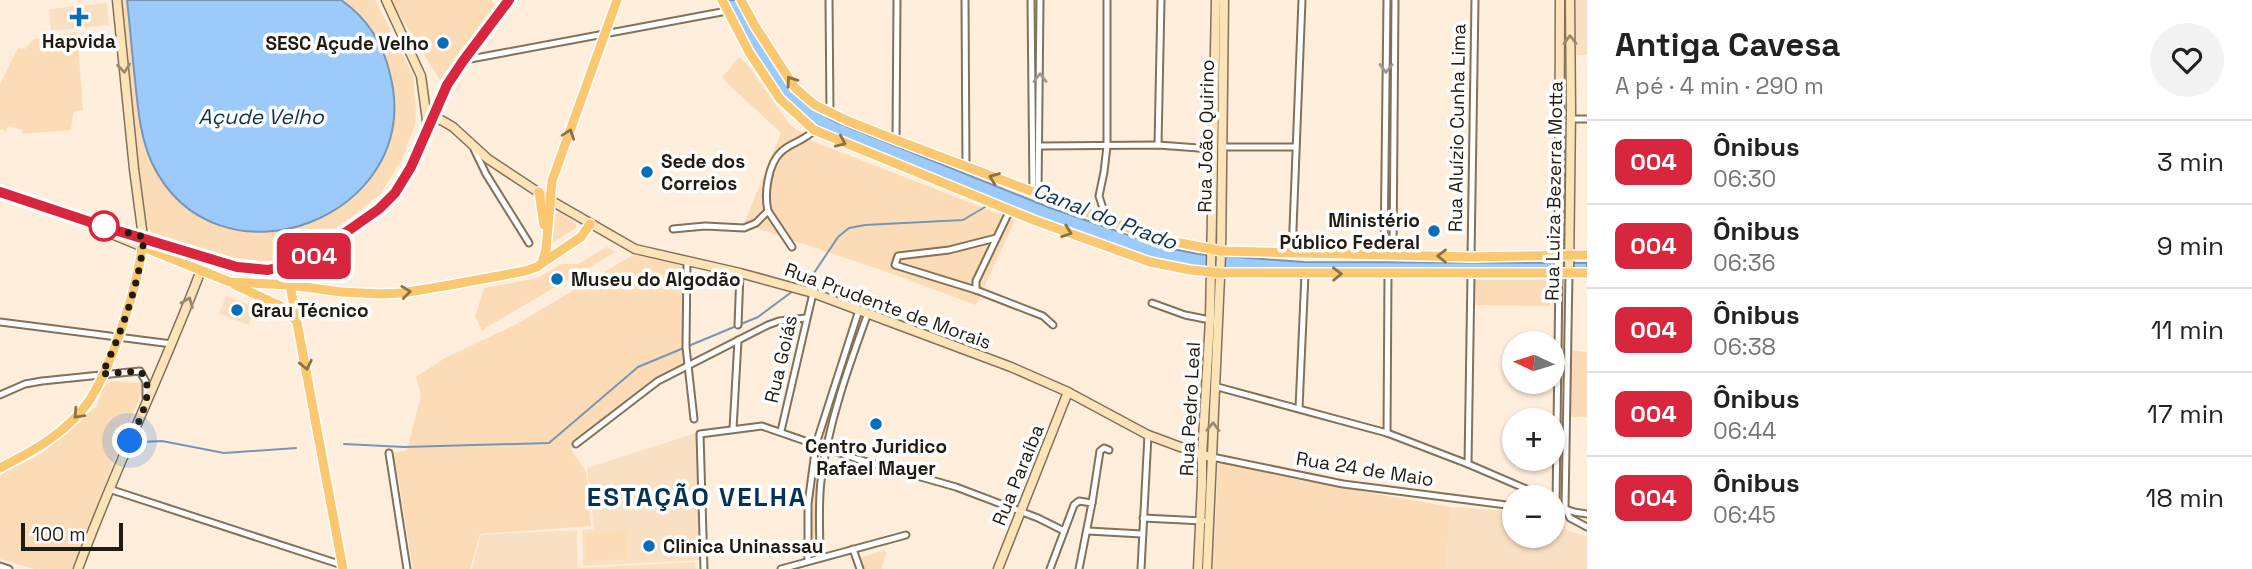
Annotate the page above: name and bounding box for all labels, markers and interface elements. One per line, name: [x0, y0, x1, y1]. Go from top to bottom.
marker: Hapvida: [69, 7, 89, 27]
street label: Rua Aluízio Cunha Lima: [1443, 23, 1471, 232]
button: heart: [2150, 23, 2224, 97]
text: Antiga Cavesa: [1615, 24, 1840, 66]
place label: Hapvida: [42, 29, 116, 54]
place label: SESC Açude Velho: [266, 31, 429, 56]
one-way arrow: [1562, 34, 1578, 45]
marker: SESC Açude Velho: [435, 35, 451, 51]
street label: Rua João Quirino: [1192, 59, 1220, 213]
one-way arrow: [117, 62, 132, 74]
one-way arrow: [1378, 63, 1394, 74]
text: A pé · 4 min · 290 m: [1615, 71, 1824, 101]
one-way arrow: [1032, 72, 1048, 82]
one-way arrow: [787, 76, 799, 89]
street label: Rua Luiza Bezerra Motta: [1540, 81, 1568, 301]
water label: Açude Velho: [198, 103, 325, 130]
one-way arrow: [561, 129, 575, 141]
text: Ônibus: [1713, 130, 1800, 164]
one-way arrow: [834, 134, 846, 148]
text: 3 min: [2157, 145, 2224, 179]
text: 004: [1630, 146, 1677, 177]
place label: Sede dos Correios: [661, 149, 745, 196]
marker: Sede dos Correios: [639, 164, 655, 180]
text: 06:30: [1713, 164, 1776, 194]
one-way arrow: [988, 172, 1000, 186]
water label: Canal do Prado: [1029, 176, 1181, 256]
place label: Ministério Público Federal: [1280, 208, 1420, 255]
unlabelled marker: [89, 211, 119, 241]
text: Ônibus: [1713, 214, 1800, 248]
one-way arrow: [1061, 223, 1073, 237]
marker: Ministério Público Federal: [1426, 223, 1442, 239]
text: 9 min: [2157, 229, 2224, 263]
text: 004: [1630, 230, 1677, 261]
line badge: 004: [274, 233, 354, 279]
text: 004: [291, 240, 337, 271]
one-way arrow: [1436, 248, 1447, 264]
text: 06:36: [1713, 248, 1776, 278]
street label: Rua Prudente de Morais: [781, 257, 995, 355]
one-way arrow: [1332, 266, 1343, 281]
place label: Museu do Algodão: [571, 267, 741, 292]
marker: Museu do Algodão: [549, 271, 565, 287]
one-way arrow: [400, 285, 412, 300]
one-way arrow: [180, 297, 194, 309]
place label: Grau Técnico: [251, 298, 369, 323]
text: Ônibus: [1713, 298, 1800, 332]
marker: Grau Técnico: [229, 302, 245, 318]
street label: Rua Goiás: [759, 313, 803, 405]
text: 11 min: [2151, 313, 2224, 347]
text: 004: [1630, 314, 1677, 345]
north arrow: [1502, 331, 1564, 394]
map controls: [1502, 331, 1565, 548]
text: 06:38: [1713, 332, 1776, 362]
street label: Rua Pedro Leal: [1174, 341, 1206, 477]
one-way arrow: [297, 359, 312, 371]
text: Ônibus: [1713, 382, 1800, 416]
text: 17 min: [2147, 397, 2224, 431]
text: 004: [1630, 398, 1677, 429]
one-way arrow: [73, 406, 86, 419]
button: +: [1502, 408, 1565, 471]
marker: Centro Juridico Rafael Mayer: [868, 416, 884, 432]
text: 06:44: [1713, 416, 1776, 446]
street label: Rua Paraíba: [986, 421, 1050, 529]
one-way arrow: [1205, 422, 1220, 433]
your location: [112, 423, 147, 458]
place label: Centro Juridico Rafael Mayer: [805, 434, 947, 481]
street label: Rua 24 de Maio: [1294, 446, 1436, 492]
text: Ônibus: [1713, 466, 1800, 500]
district label: ESTAÇÃO VELHA: [587, 480, 807, 514]
text: 18 min: [2146, 481, 2224, 515]
text: 004: [1630, 482, 1677, 513]
button: −: [1502, 485, 1565, 548]
text: 06:45: [1713, 500, 1776, 530]
scale bar: [21, 520, 122, 552]
text: 100 m: [32, 522, 86, 547]
place label: Clinica Uninassau: [663, 534, 823, 559]
marker: Clinica Uninassau: [641, 538, 657, 554]

